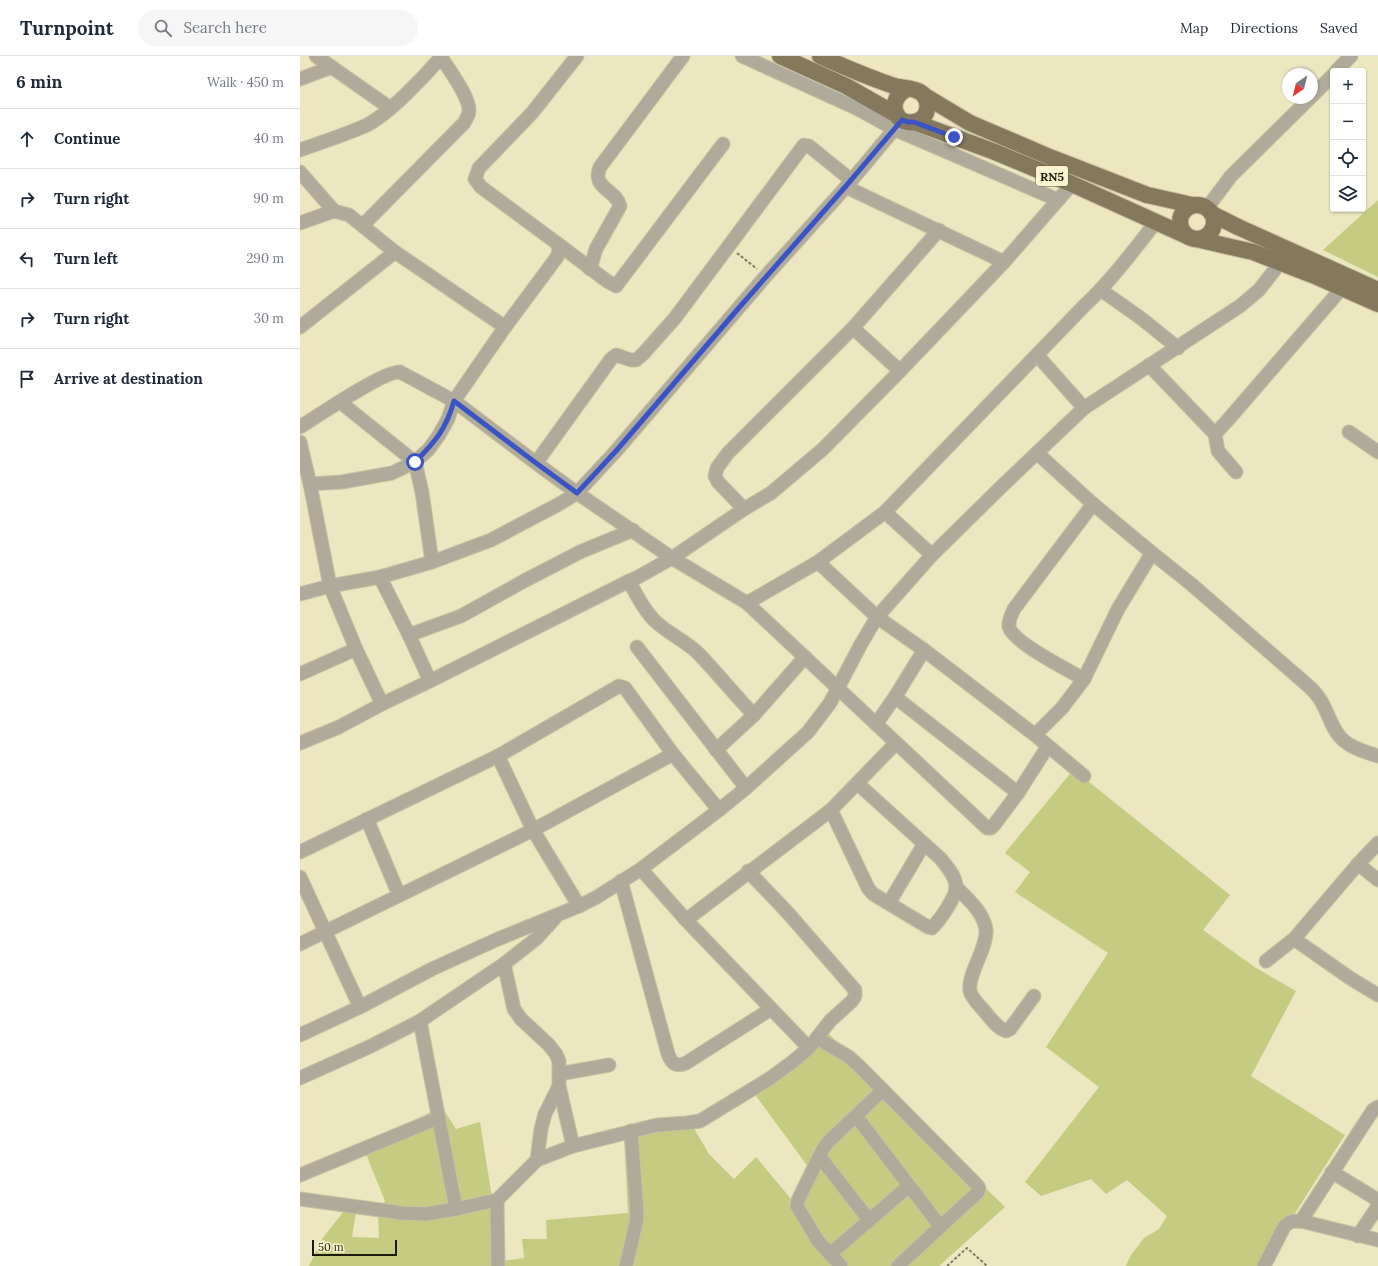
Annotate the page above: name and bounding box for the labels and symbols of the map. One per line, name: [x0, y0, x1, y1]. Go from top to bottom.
north arrow: [1282, 68, 1318, 104]
route end: [945, 128, 963, 146]
road number: RN5: [1036, 166, 1068, 186]
route start: [406, 453, 424, 471]
scale bar: [312, 1238, 397, 1257]

